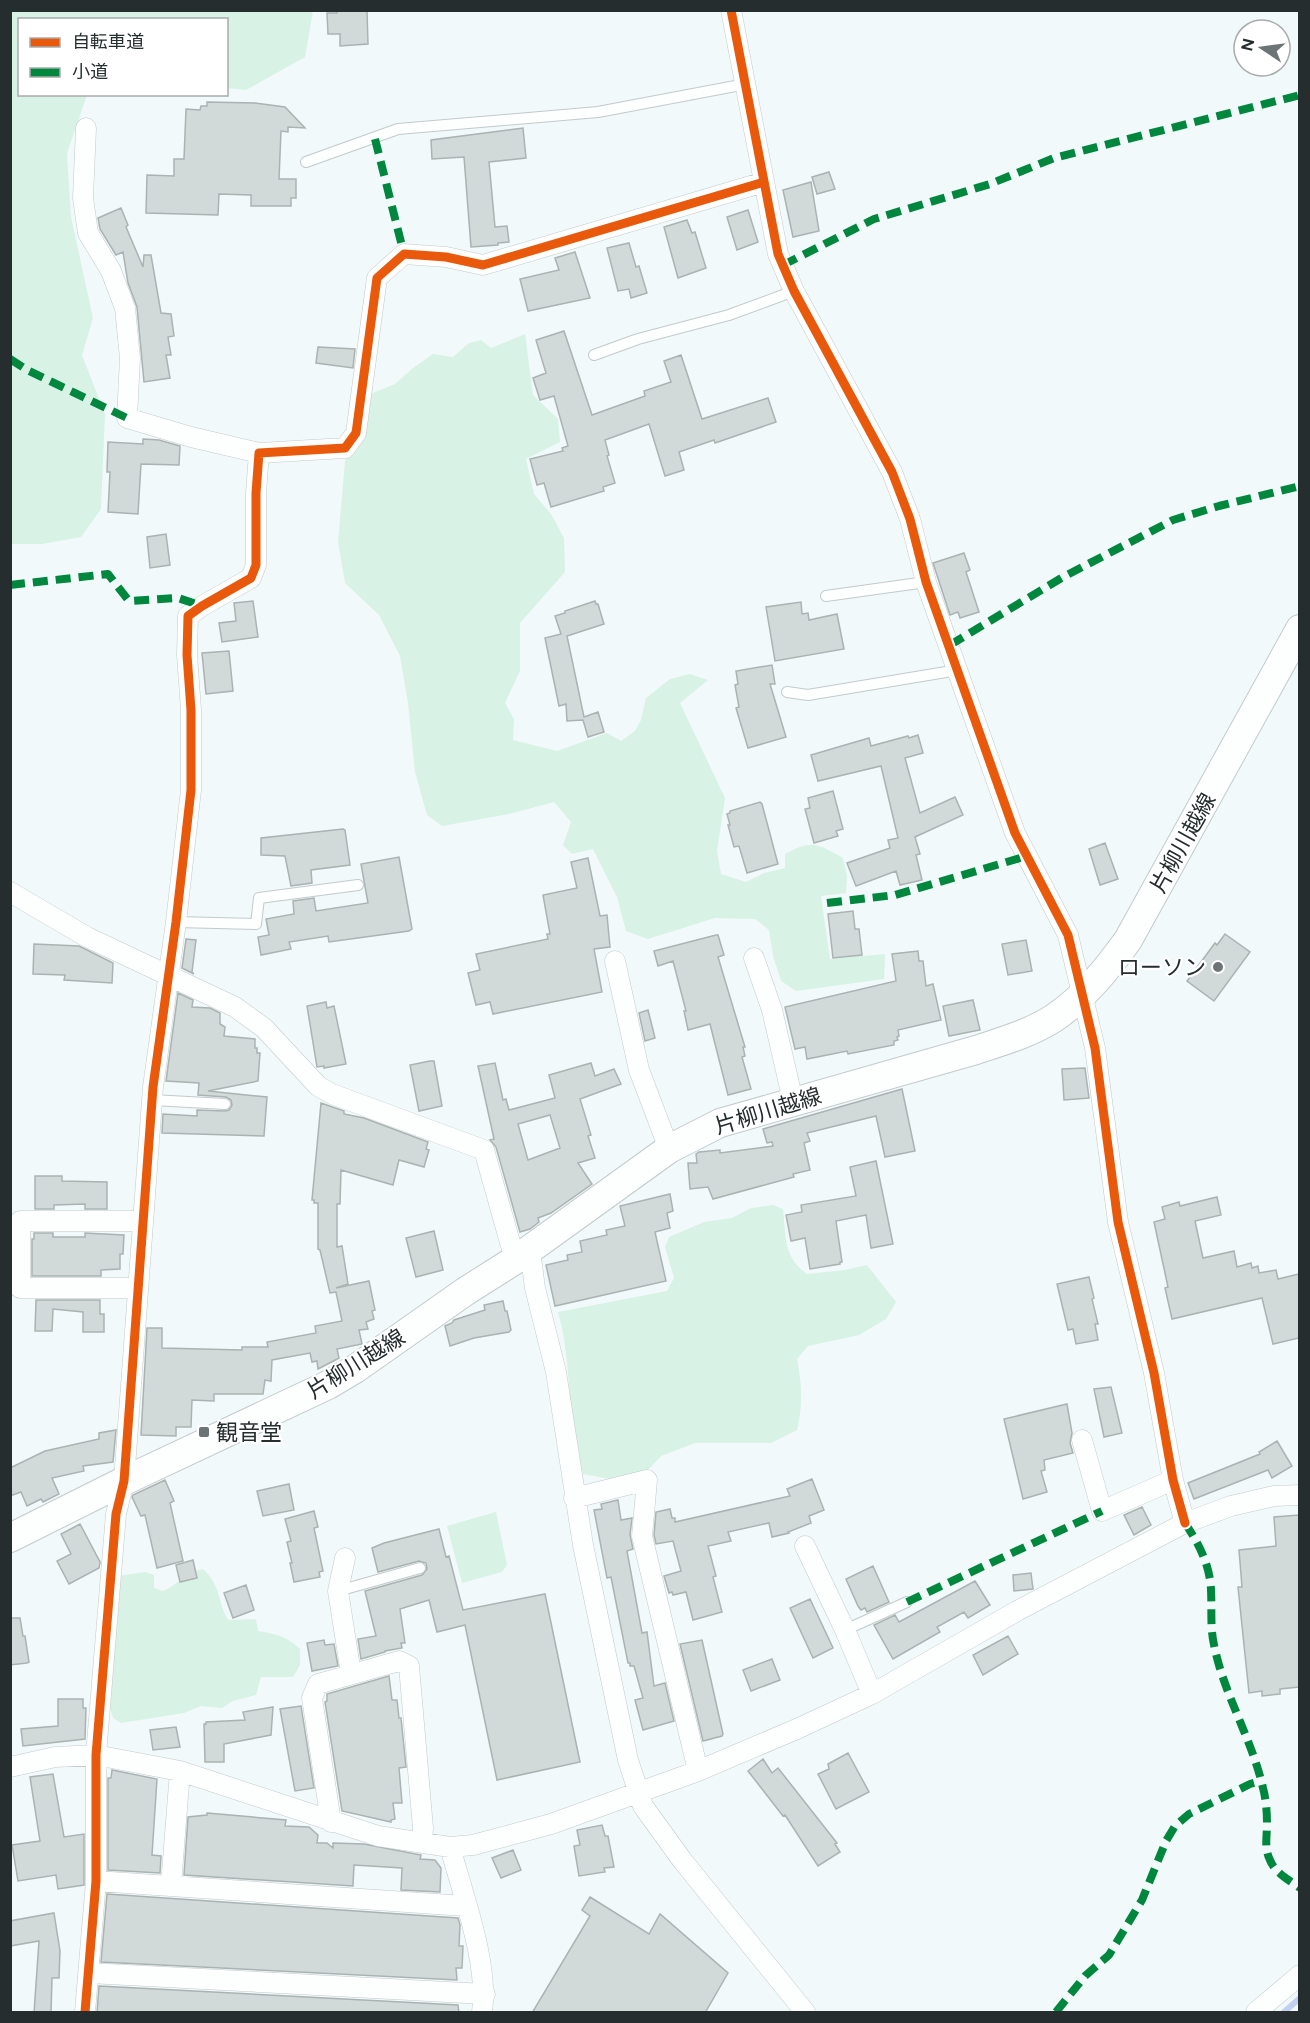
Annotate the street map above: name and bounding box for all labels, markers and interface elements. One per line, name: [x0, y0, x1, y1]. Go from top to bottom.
legend: [18, 18, 228, 96]
north arrow: [1232, 18, 1292, 78]
text: 自転車道: [72, 31, 144, 53]
text: N: [1237, 37, 1259, 53]
text: 小道: [72, 61, 108, 83]
street label: 片柳川越線: [1145, 788, 1221, 898]
place label: ローソン: [1118, 954, 1206, 981]
marker: ローソン: [1211, 960, 1225, 974]
street label: 片柳川越線: [711, 1082, 825, 1140]
street label: 片柳川越線: [302, 1323, 410, 1405]
place label: 観音堂: [216, 1419, 282, 1446]
marker: 観音堂: [197, 1425, 211, 1439]

